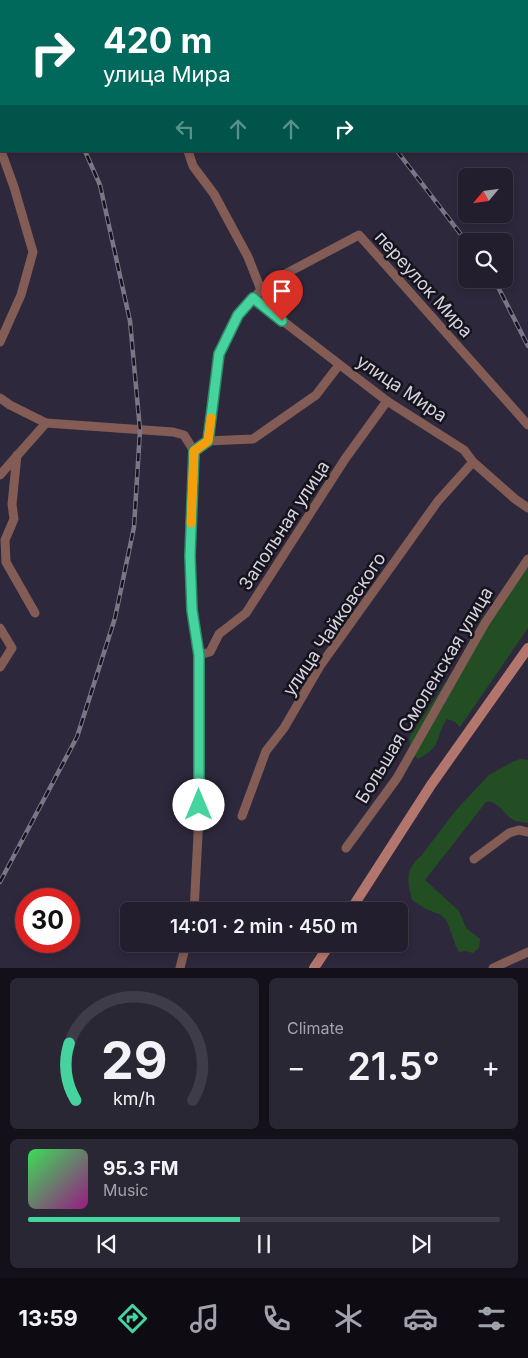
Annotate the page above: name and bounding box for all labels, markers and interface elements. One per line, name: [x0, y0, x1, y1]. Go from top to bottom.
text: 420 m: [103, 19, 213, 61]
icon: right: [20, 20, 85, 85]
text: улица Мира: [103, 61, 231, 87]
icon: left: [171, 115, 199, 143]
icon: ahead: [224, 115, 252, 143]
icon: ahead: [277, 115, 305, 143]
icon: right: [330, 115, 358, 143]
north arrow: [458, 168, 512, 222]
map controls: [458, 168, 513, 288]
street label: переулок Мира: [371, 227, 477, 341]
button: search: [458, 233, 513, 288]
pin: [261, 270, 303, 321]
icon: arrive: [268, 277, 296, 305]
street label: улица Мира: [353, 350, 451, 426]
street label: Запольная улица: [234, 456, 334, 594]
street label: улица Чайковского: [278, 548, 390, 700]
street label: Большая Смоленская улица: [351, 583, 497, 807]
position arrow: [172, 778, 224, 830]
speed limit sign: 30: [15, 888, 80, 953]
text: 14:01 · 2 min · 450 m: [170, 915, 358, 938]
text: Climate: [287, 1018, 344, 1038]
text: 29: [101, 1029, 168, 1092]
text: 21.5°: [347, 1043, 440, 1089]
text: −: [287, 1050, 306, 1084]
text: +: [481, 1050, 500, 1084]
text: km/h: [113, 1088, 156, 1109]
text: 95.3 FM: [103, 1157, 179, 1180]
text: Music: [103, 1180, 148, 1200]
icon: previous: [93, 1230, 121, 1258]
icon: pause: [250, 1230, 278, 1258]
icon: next: [407, 1230, 435, 1258]
icon: directions: [115, 1301, 150, 1336]
icon: music: [187, 1301, 222, 1336]
icon: phone: [259, 1301, 294, 1336]
icon: climate: [331, 1301, 366, 1336]
icon: car: [403, 1301, 438, 1336]
icon: filters: [474, 1301, 509, 1336]
text: 13:59: [18, 1305, 78, 1331]

